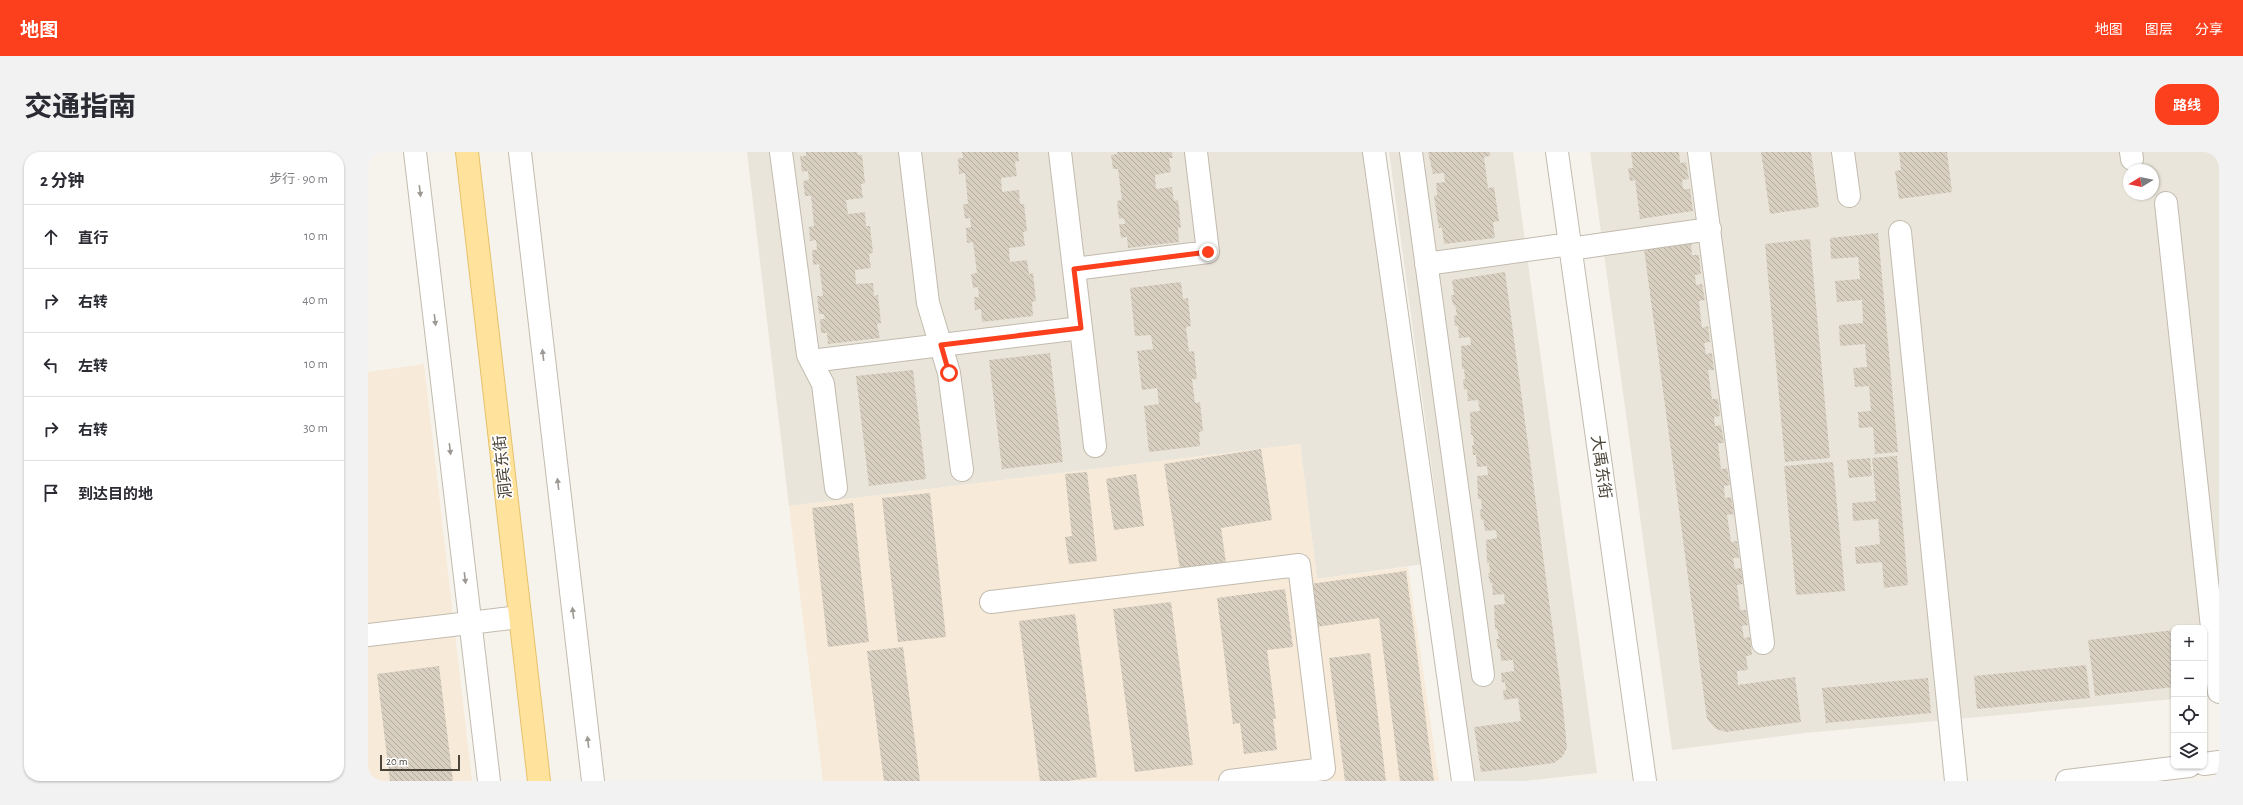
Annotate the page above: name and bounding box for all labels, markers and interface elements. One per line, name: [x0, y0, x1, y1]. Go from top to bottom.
text: 地图: [20, 21, 58, 40]
text: 地图: [2095, 23, 2123, 37]
text: 图层: [2145, 23, 2173, 37]
text: 分享: [2195, 23, 2223, 37]
button: 路线: [2155, 84, 2219, 125]
text: 交通指南: [24, 94, 136, 122]
north arrow: [2123, 164, 2159, 200]
text: 2 分钟: [40, 172, 85, 189]
text: 步行 · 90 m: [269, 173, 328, 186]
one-way arrow: [417, 185, 423, 197]
icon: ahead: [40, 226, 62, 248]
text: 10 m: [304, 230, 328, 243]
text: 直行: [78, 231, 108, 246]
route end: [1199, 243, 1217, 261]
icon: right: [40, 290, 62, 312]
text: 40 m: [302, 294, 328, 307]
text: 右转: [78, 295, 108, 310]
one-way arrow: [432, 314, 438, 326]
one-way arrow: [540, 349, 547, 361]
icon: left: [40, 354, 62, 376]
text: 10 m: [304, 358, 328, 371]
text: 左转: [78, 359, 108, 374]
route start: [940, 364, 958, 382]
icon: right: [40, 418, 62, 440]
text: 30 m: [303, 422, 328, 435]
text: 右转: [78, 423, 108, 438]
street label: 洞宾东街: [491, 434, 514, 500]
street label: 大禹东街: [1589, 434, 1614, 500]
one-way arrow: [447, 443, 453, 455]
one-way arrow: [555, 478, 562, 490]
icon: arrive: [40, 482, 62, 504]
text: 到达目的地: [78, 487, 153, 502]
one-way arrow: [462, 572, 468, 584]
one-way arrow: [570, 607, 577, 619]
map controls: [2171, 625, 2207, 769]
button: +: [2171, 625, 2207, 661]
button: −: [2171, 661, 2207, 697]
button: locate: [2171, 697, 2207, 733]
button: layers: [2171, 733, 2207, 769]
one-way arrow: [585, 736, 592, 748]
scale bar: [380, 753, 460, 772]
text: 20 m: [386, 756, 407, 767]

